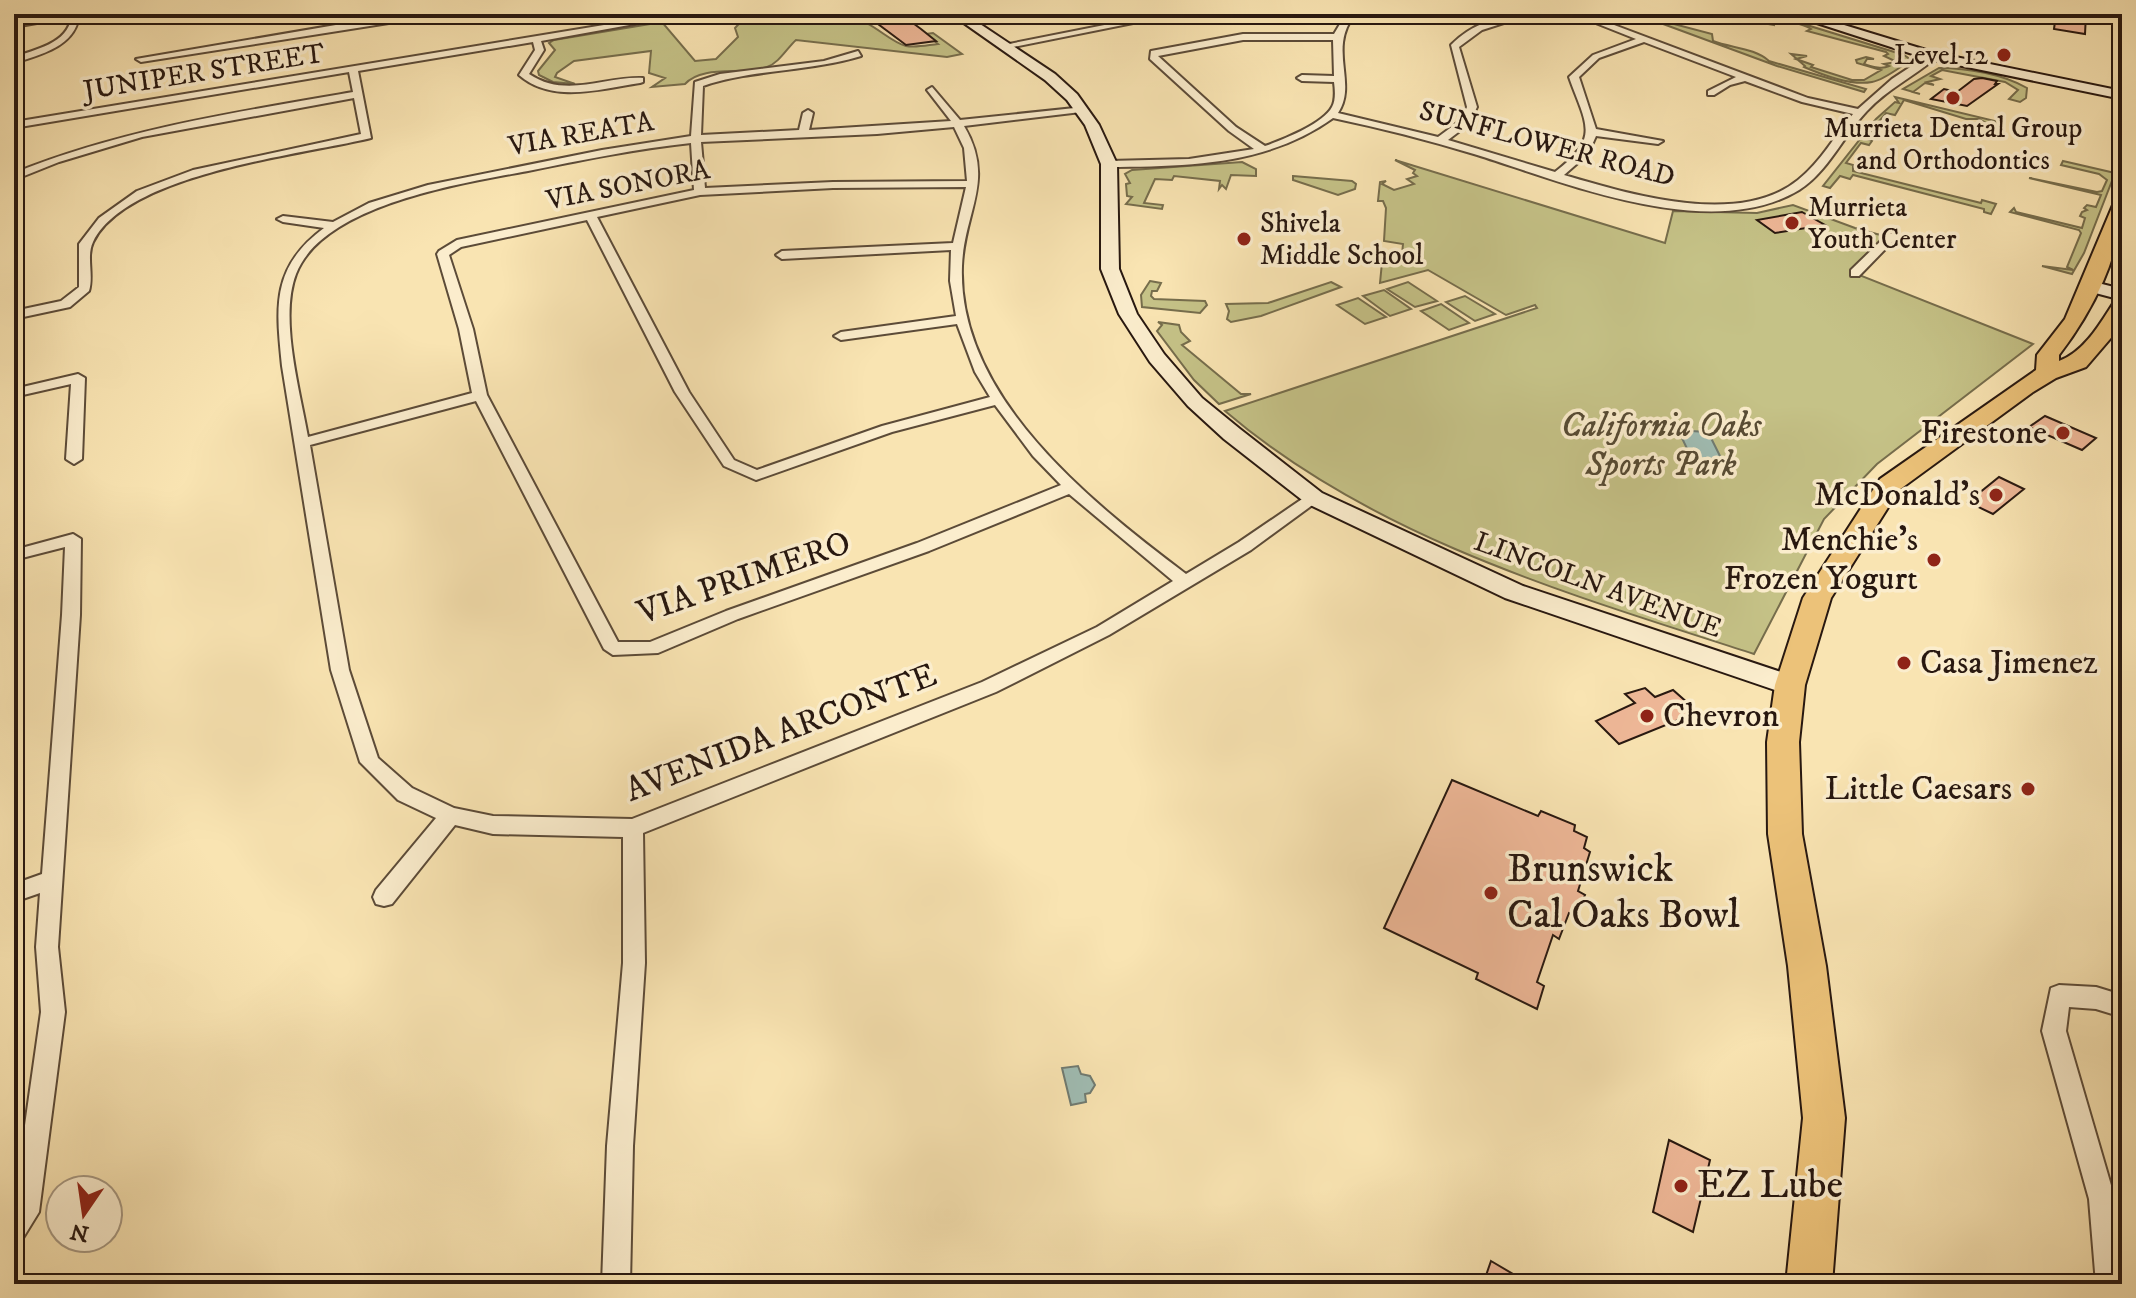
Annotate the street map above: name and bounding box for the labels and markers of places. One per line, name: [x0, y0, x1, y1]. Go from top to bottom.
place label: Level 12: [1894, 38, 1988, 73]
marker: Level 12: [1995, 46, 2013, 64]
marker: Murrieta Dental Group and Orthodontics: [1944, 89, 1962, 107]
place label: Murrieta Dental Group and Orthodontics: [1824, 111, 2082, 178]
place label: Murrieta Youth Center: [1808, 190, 1957, 257]
place label: Shivela Middle School: [1260, 206, 1424, 273]
marker: Murrieta Youth Center: [1783, 214, 1801, 232]
marker: Shivela Middle School: [1235, 230, 1253, 248]
place label: Firestone: [1920, 412, 2047, 454]
marker: Firestone: [2054, 424, 2072, 442]
place label: McDonald's: [1814, 474, 1980, 516]
marker: McDonald's: [1987, 486, 2005, 504]
place label: Menchie's Frozen Yogurt: [1723, 519, 1918, 600]
marker: Menchie's Frozen Yogurt: [1925, 551, 1943, 569]
place label: Casa Jimenez: [1920, 642, 2098, 684]
marker: Casa Jimenez: [1895, 654, 1913, 672]
place label: Chevron: [1663, 695, 1780, 737]
marker: Chevron: [1638, 707, 1656, 725]
place label: Little Caesars: [1825, 768, 2012, 810]
marker: Little Caesars: [2019, 780, 2037, 798]
place label: Brunswick Cal Oaks Bowl: [1507, 845, 1740, 941]
marker: Brunswick Cal Oaks Bowl: [1482, 884, 1500, 902]
place label: EZ Lube: [1697, 1161, 1843, 1211]
marker: EZ Lube: [1672, 1177, 1690, 1195]

